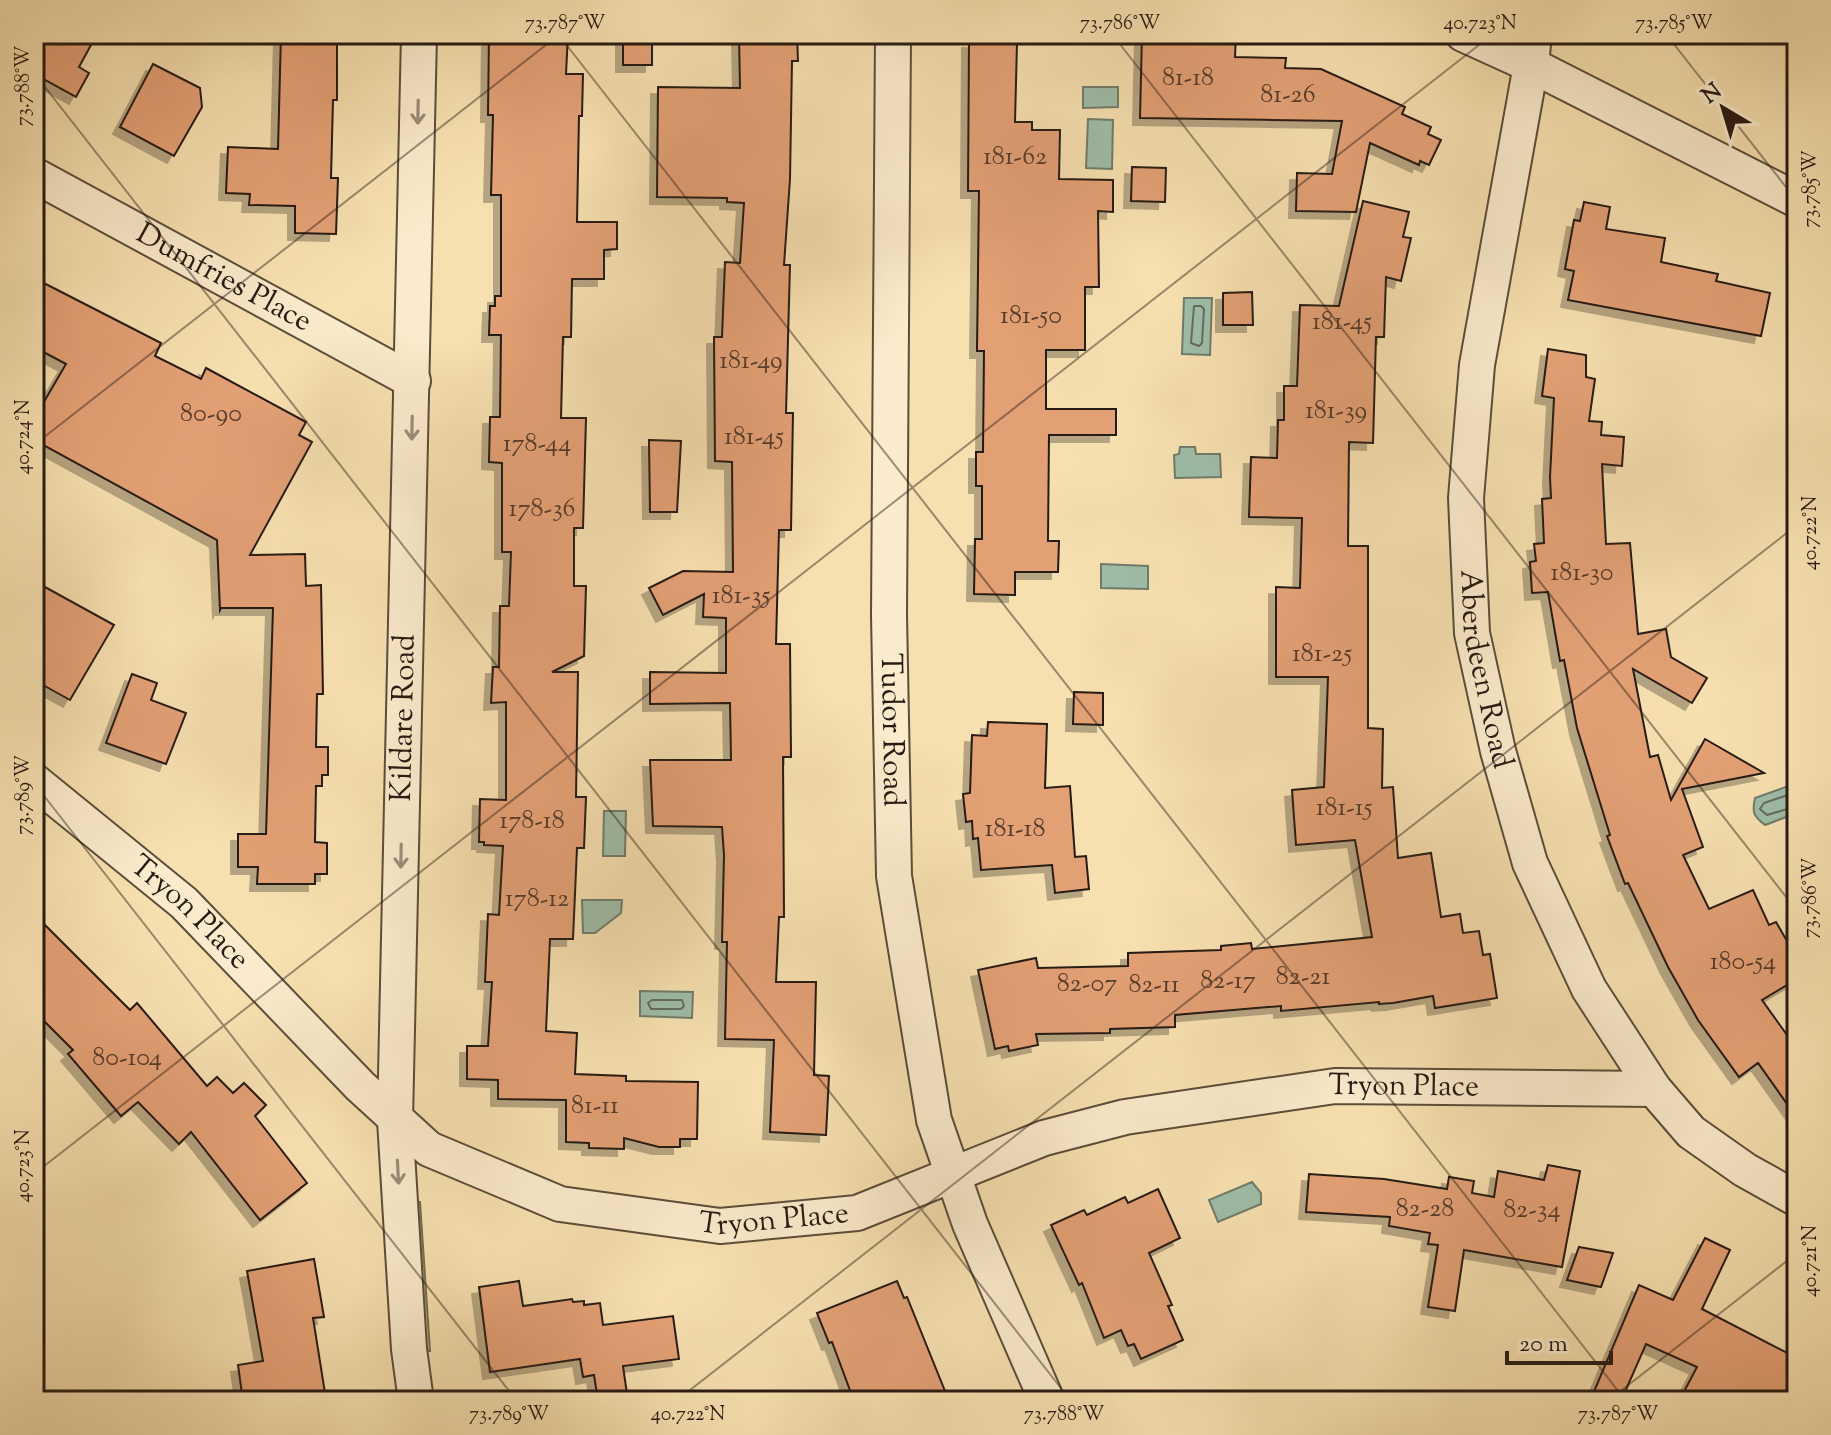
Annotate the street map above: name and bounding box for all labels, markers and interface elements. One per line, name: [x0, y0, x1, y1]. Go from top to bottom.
text: 73.787°W: [525, 10, 605, 39]
text: 73.786°W: [1080, 10, 1160, 39]
text: 40.723°N: [1443, 10, 1517, 39]
text: 73.785°W: [1635, 10, 1713, 39]
text: 73.788°W: [10, 46, 39, 126]
house number: 81-18: [1162, 60, 1214, 97]
north arrow: [1683, 68, 1763, 148]
text: N: [1696, 76, 1730, 113]
house number: 81-26: [1260, 77, 1316, 114]
one-way arrow: [410, 98, 425, 125]
house number: 181-62: [983, 139, 1047, 176]
text: 73.785°W: [1797, 150, 1826, 228]
street label: Dumfries Place: [128, 213, 319, 343]
house number: 181-50: [1000, 298, 1062, 335]
house number: 181-45: [1312, 304, 1372, 341]
house number: 181-49: [719, 343, 783, 380]
house number: 181-39: [1305, 393, 1367, 430]
house number: 80-90: [180, 396, 242, 433]
text: 40.724°N: [10, 399, 39, 475]
one-way arrow: [404, 414, 419, 441]
house number: 181-45: [724, 419, 784, 456]
house number: 178-44: [503, 426, 571, 463]
house number: 178-36: [509, 491, 575, 528]
text: 40.722°N: [1797, 496, 1826, 570]
house number: 181-30: [1550, 555, 1614, 592]
street label: Aberdeen Road: [1448, 569, 1524, 774]
house number: 181-35: [712, 578, 770, 615]
street label: Kildare Road: [381, 634, 427, 802]
house number: 181-25: [1292, 636, 1352, 673]
street label: Tudor Road: [868, 653, 914, 807]
text: 73.789°W: [10, 755, 39, 835]
house number: 181-15: [1316, 790, 1372, 827]
house number: 178-18: [499, 803, 565, 840]
house number: 181-18: [985, 811, 1045, 848]
one-way arrow: [394, 842, 409, 869]
street label: Tryon Place: [120, 845, 259, 980]
text: 73.786°W: [1797, 858, 1826, 938]
house number: 178-12: [505, 881, 569, 918]
house number: 180-54: [1710, 944, 1776, 981]
house number: 82-21: [1276, 959, 1330, 996]
house number: 82-17: [1200, 963, 1256, 1000]
house number: 82-07: [1057, 966, 1117, 1003]
house number: 82-11: [1128, 967, 1180, 1004]
house number: 80-104: [92, 1040, 162, 1077]
street label: Tryon Place: [1328, 1064, 1479, 1109]
house number: 81-11: [571, 1088, 619, 1125]
text: 40.723°N: [10, 1129, 39, 1203]
one-way arrow: [391, 1158, 406, 1185]
house number: 82-28: [1396, 1191, 1454, 1228]
street label: Tryon Place: [696, 1192, 851, 1248]
house number: 82-34: [1503, 1192, 1561, 1229]
text: 40.721°N: [1797, 1225, 1826, 1297]
scale bar: [1507, 1315, 1611, 1365]
text: 20 m: [1519, 1328, 1568, 1362]
text: 73.789°W: [469, 1401, 549, 1430]
text: 40.722°N: [651, 1401, 725, 1430]
text: 73.788°W: [1024, 1401, 1104, 1430]
text: 73.787°W: [1578, 1401, 1658, 1430]

